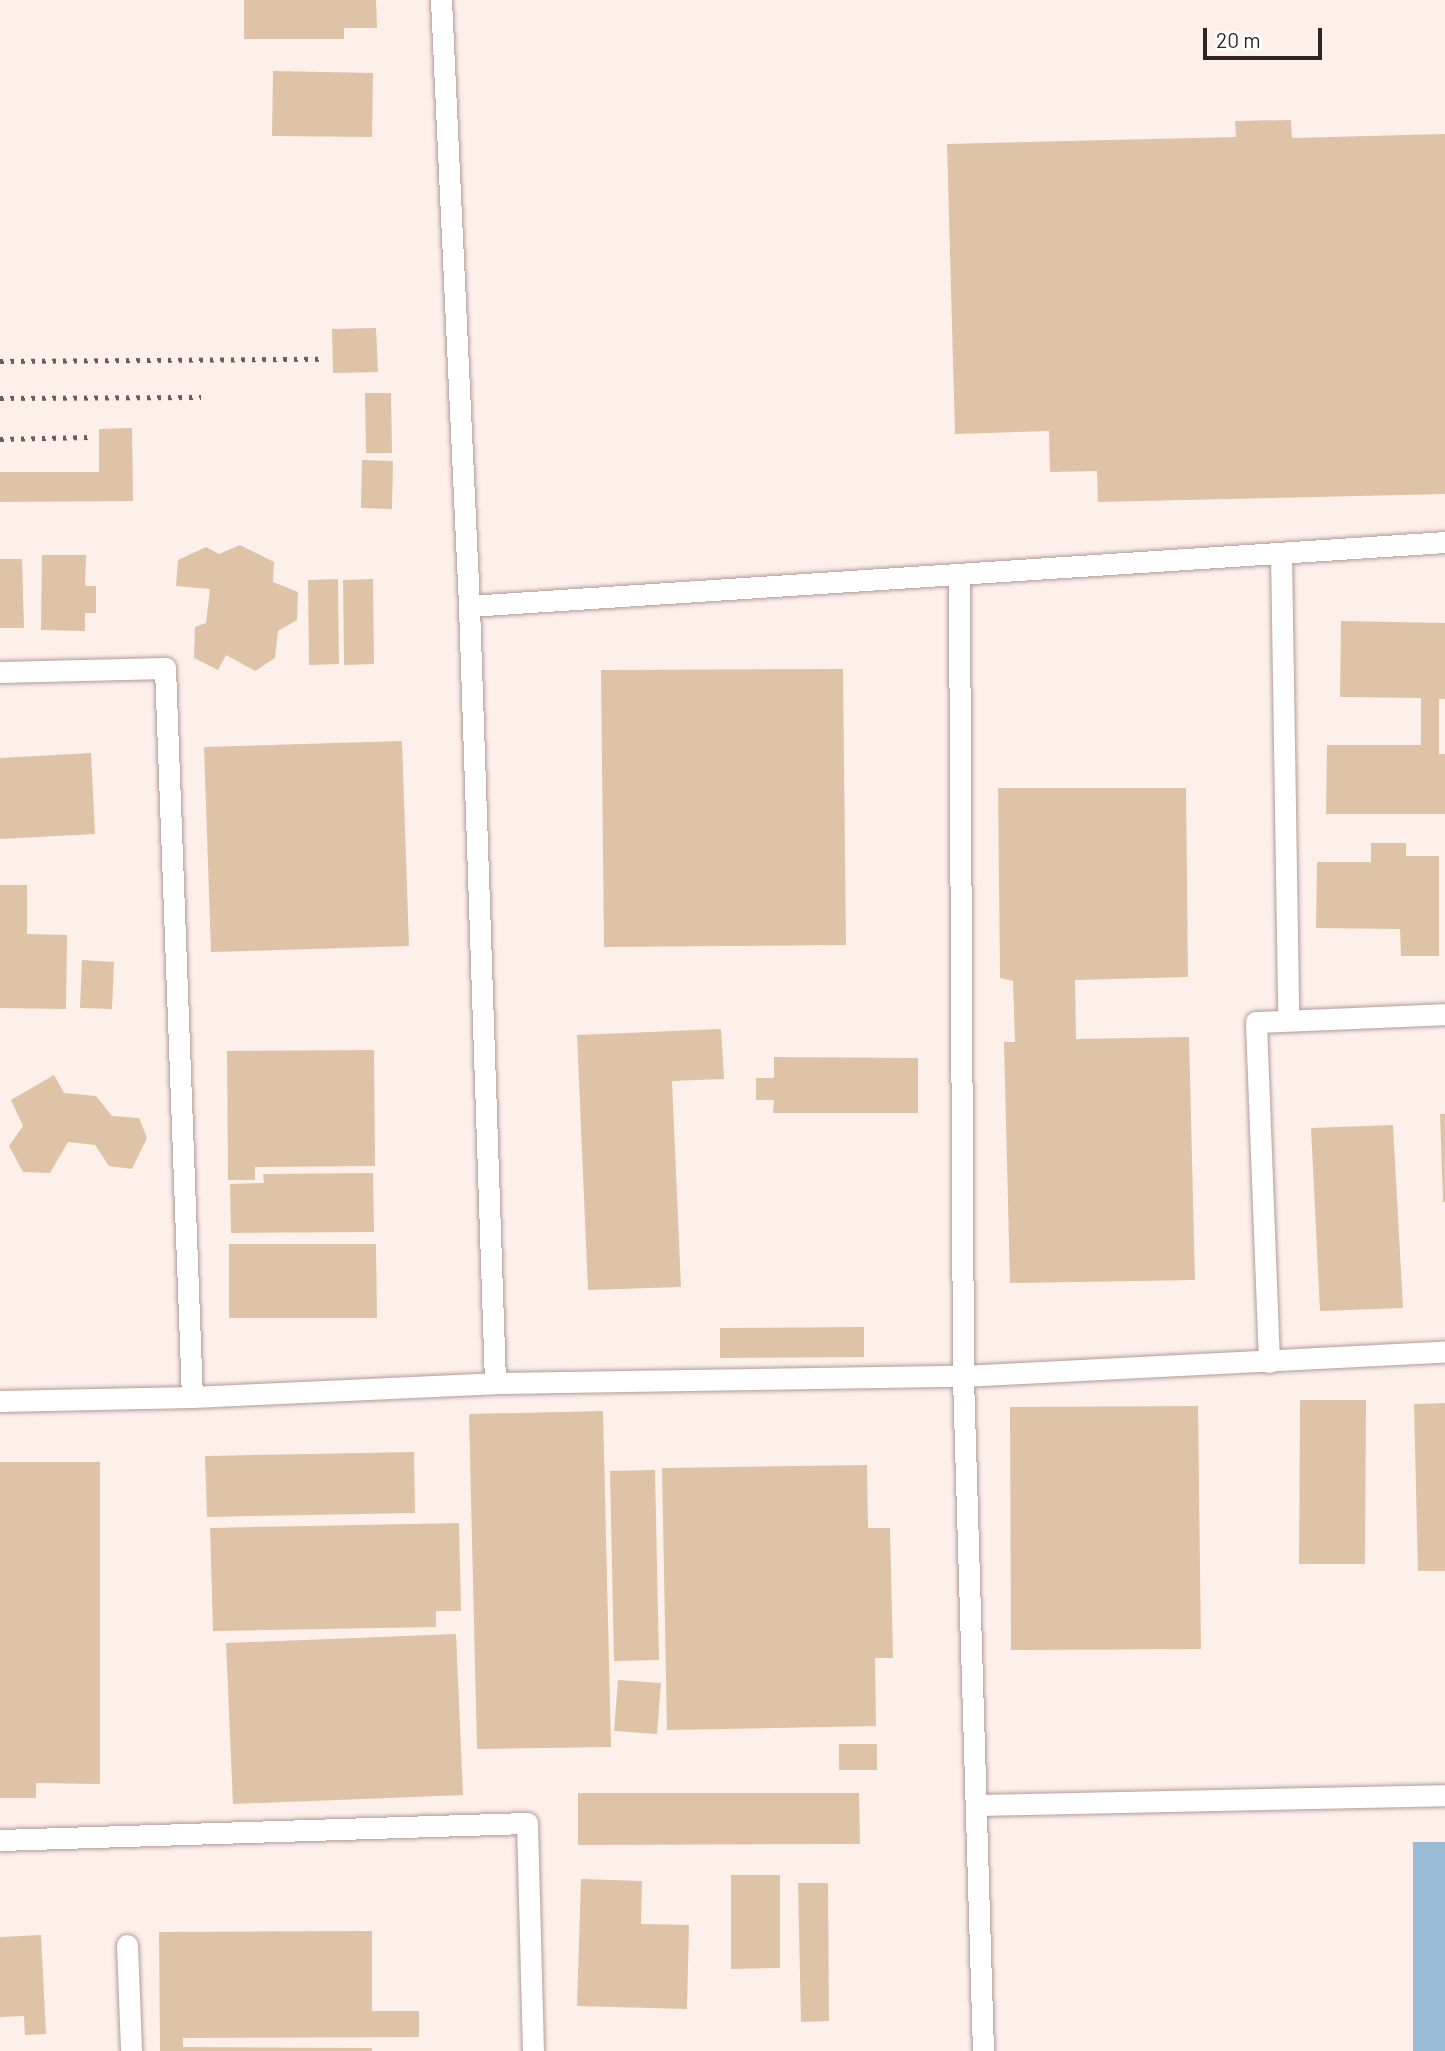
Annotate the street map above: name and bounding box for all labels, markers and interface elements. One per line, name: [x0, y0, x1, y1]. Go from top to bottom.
scale bar: [1207, 14, 1326, 58]
text: 20 m: [1216, 27, 1261, 52]

